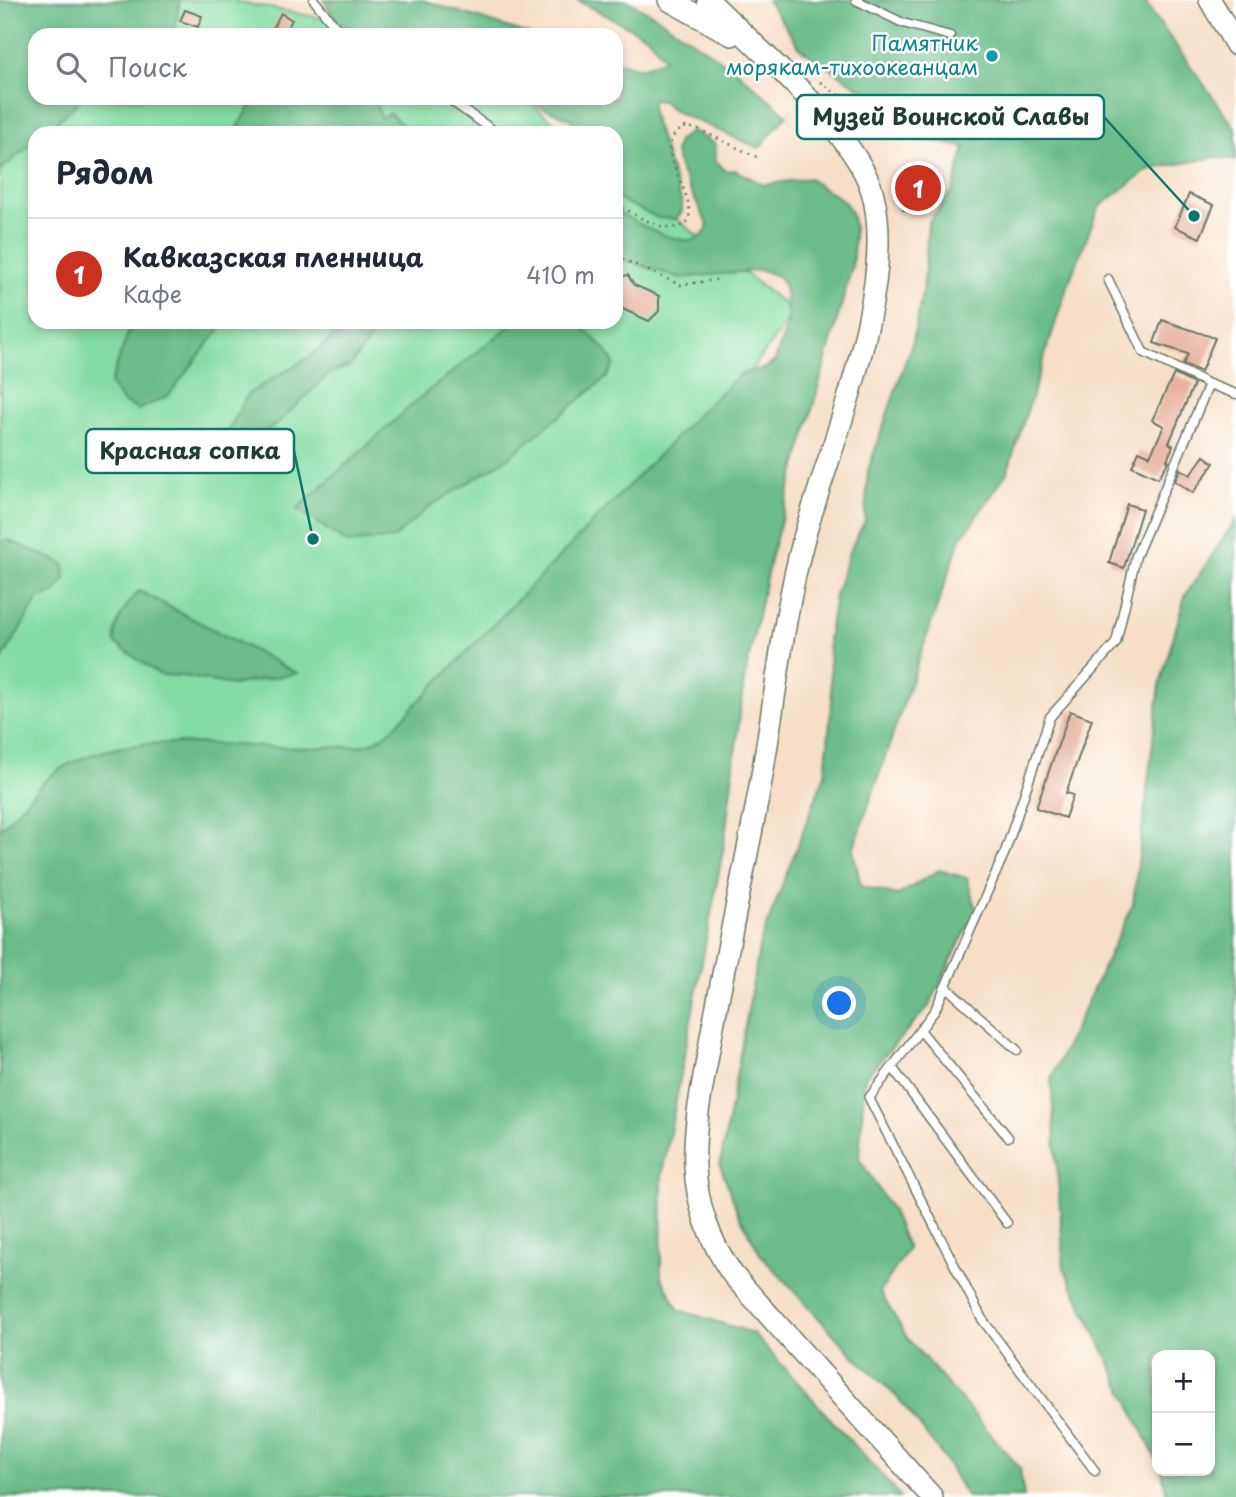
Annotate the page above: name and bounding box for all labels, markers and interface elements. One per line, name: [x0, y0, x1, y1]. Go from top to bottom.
place label: Памятник морякам-тихоокеанцам: [726, 26, 979, 82]
search box: [28, 28, 623, 105]
text: Поиск: [108, 47, 187, 86]
icon: search: [52, 48, 90, 86]
marker: Памятник морякам-тихоокеанцам: [984, 48, 1000, 64]
callout: Музей Воинской Славы: [797, 95, 1104, 139]
text: Музей Воинской Славы: [813, 98, 1089, 133]
text: Рядом: [56, 149, 154, 194]
pin: 1: [895, 162, 941, 214]
text: Кавказская пленница: [123, 237, 424, 276]
text: 1: [74, 257, 85, 292]
text: 410 m: [526, 257, 595, 292]
text: Кафе: [123, 276, 182, 311]
callout: Красная сопка: [86, 429, 294, 473]
text: Красная сопка: [100, 432, 280, 467]
your location: [822, 986, 856, 1020]
map controls: [1152, 1350, 1215, 1476]
button: +: [1152, 1350, 1215, 1413]
button: −: [1152, 1413, 1215, 1476]

